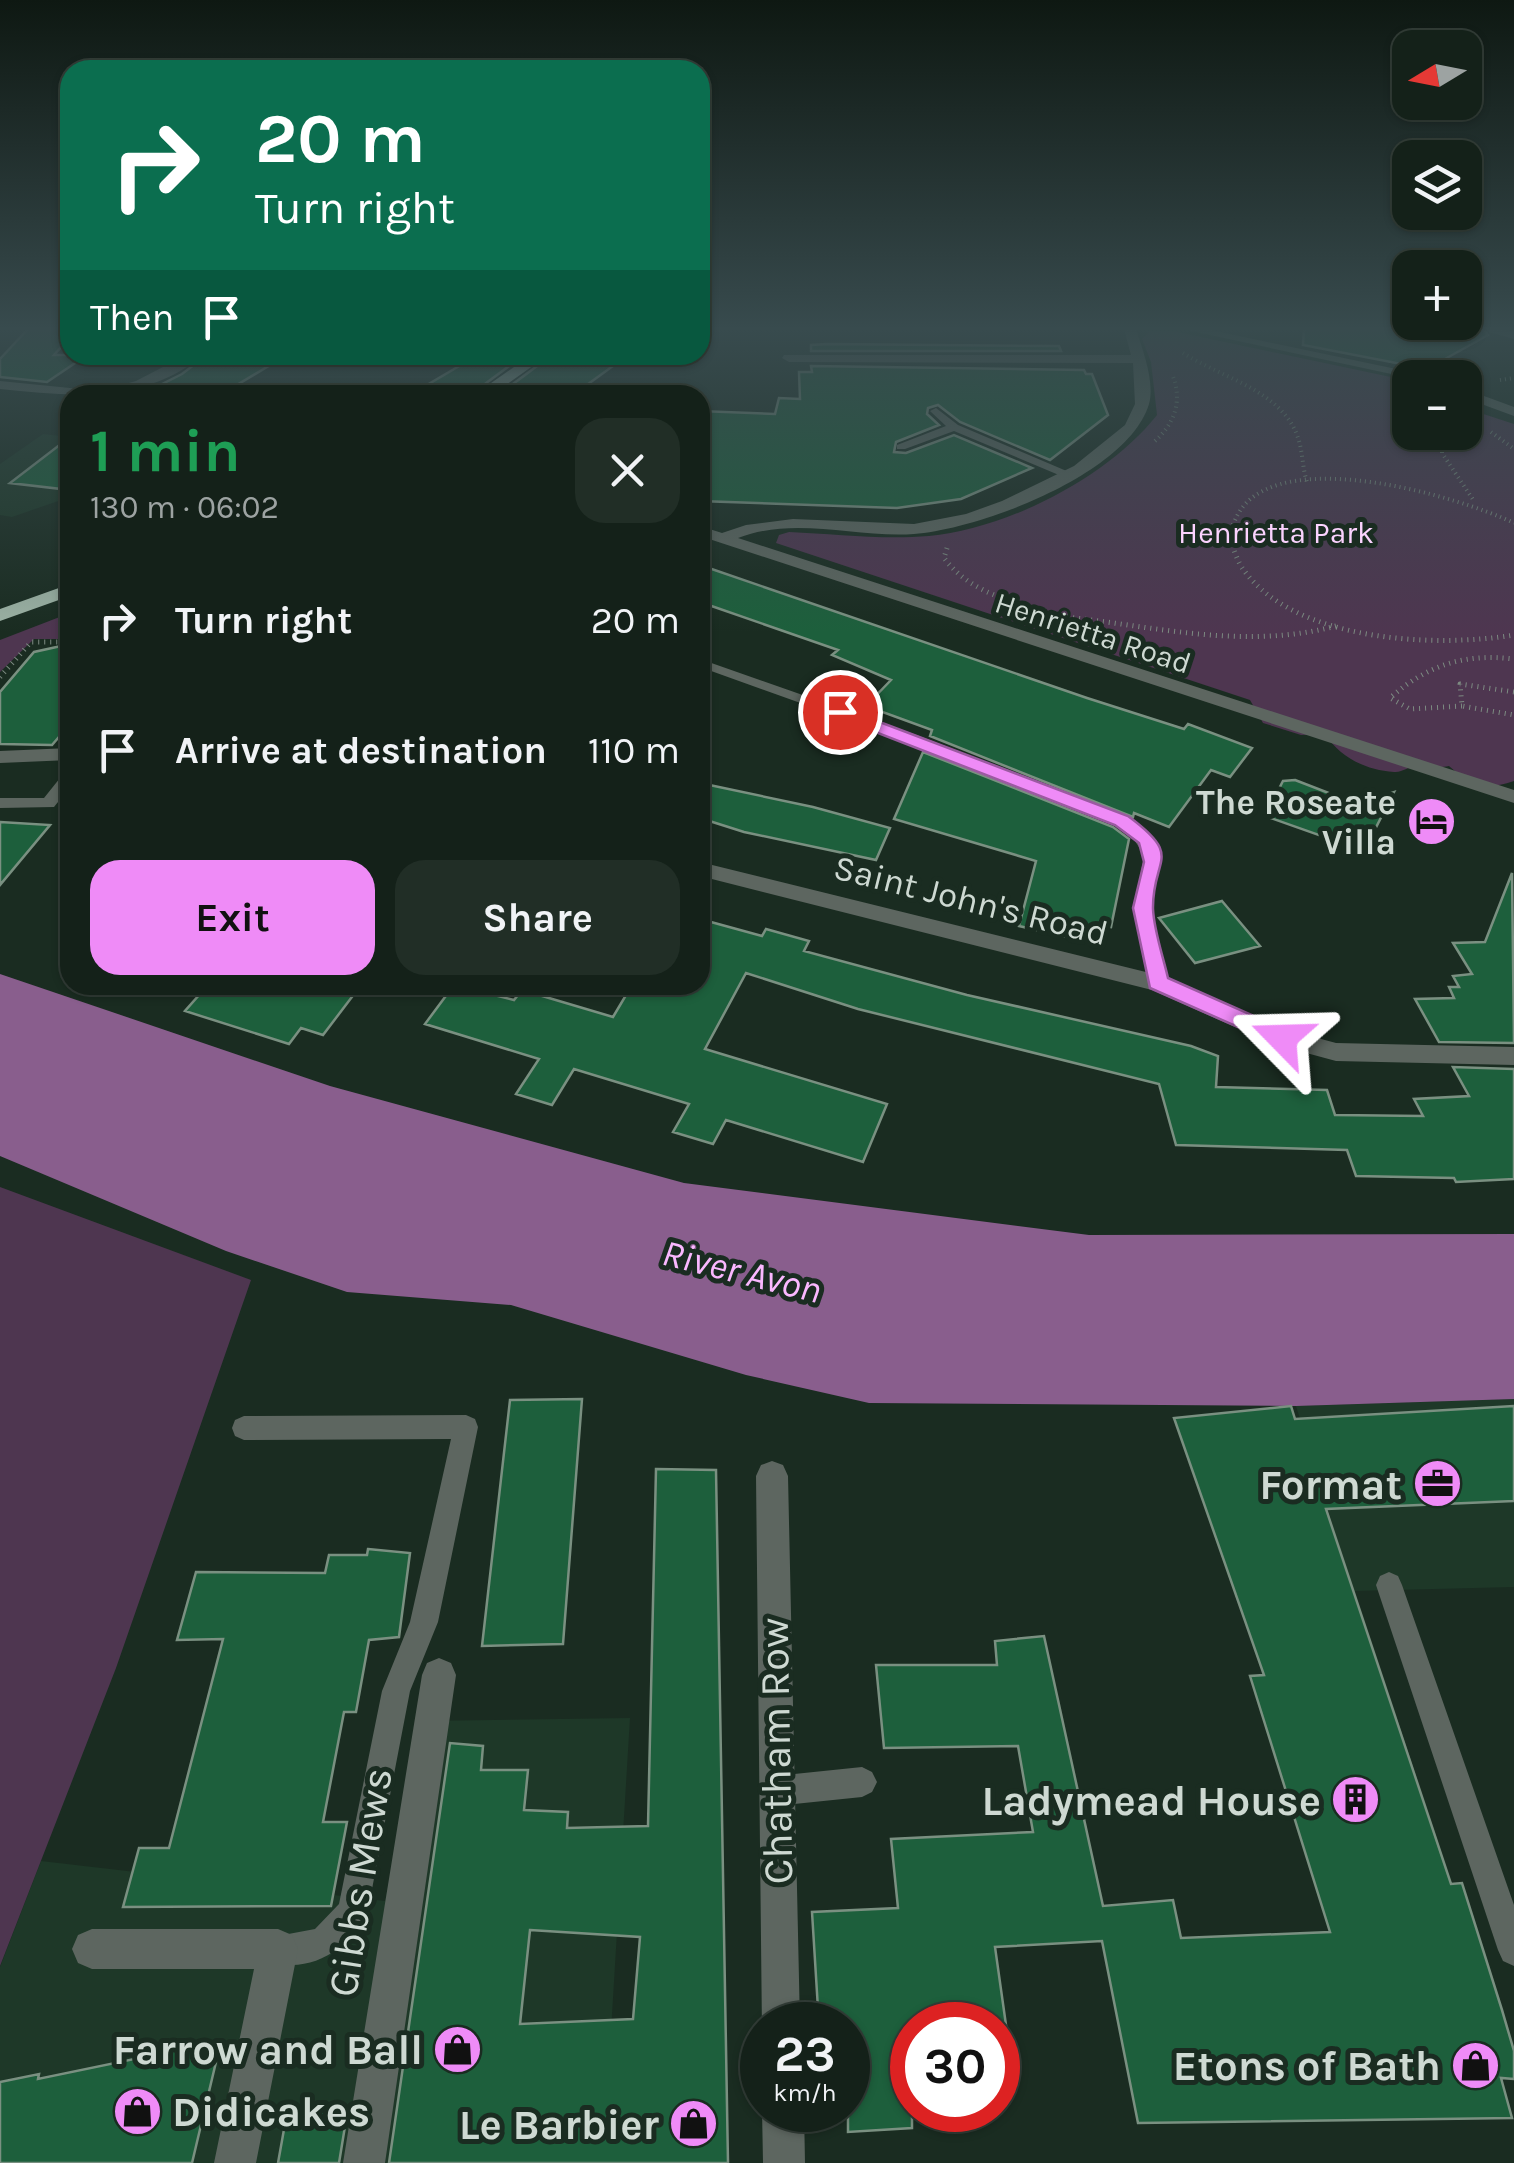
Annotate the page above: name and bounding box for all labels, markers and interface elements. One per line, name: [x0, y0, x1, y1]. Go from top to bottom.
north arrow: [1392, 30, 1482, 120]
map controls: [1392, 30, 1482, 450]
text: 20 m: [255, 98, 426, 180]
icon: right: [90, 100, 220, 230]
button: layers: [1392, 140, 1482, 230]
text: Turn right: [255, 182, 455, 234]
button: +: [1392, 250, 1482, 340]
icon: arrive: [194, 290, 249, 345]
text: Then: [90, 295, 174, 340]
button: −: [1392, 360, 1482, 450]
text: 1 min: [90, 416, 241, 486]
button: close: [575, 418, 680, 523]
text: 130 m · 06:02: [90, 489, 279, 526]
park label: Henrietta Park: [1178, 515, 1374, 551]
street label: Henrietta Road: [990, 584, 1196, 682]
icon: right: [90, 593, 145, 648]
text: Turn right: [175, 598, 352, 643]
text: 20 m: [591, 598, 680, 643]
pin: [798, 670, 883, 755]
icon: arrive: [813, 685, 868, 740]
icon: arrive: [90, 723, 145, 778]
text: Arrive at destination: [175, 728, 547, 773]
text: 110 m: [588, 728, 680, 773]
place label: The Roseate Villa: [1196, 782, 1396, 863]
hotel icon: The Roseate Villa: [1405, 796, 1457, 848]
street label: Saint John's Road: [830, 847, 1112, 954]
button: Exit: [90, 860, 375, 975]
button: Share: [395, 860, 680, 975]
position arrow: [1230, 986, 1334, 1090]
water label: River Avon: [658, 1230, 826, 1313]
office icon: Format: [1411, 1458, 1463, 1510]
place label: Format: [1259, 1460, 1402, 1510]
street label: Chatham Row: [749, 1617, 803, 1885]
street label: Gibbs Mews: [317, 1764, 403, 2000]
building icon: Ladymead House: [1330, 1774, 1382, 1826]
place label: Ladymead House: [981, 1776, 1321, 1826]
speed limit sign: 30: [890, 2002, 1020, 2132]
shop icon: Farrow and Ball: [432, 2023, 484, 2075]
place label: Farrow and Ball: [113, 2025, 423, 2075]
text: 23: [774, 2025, 836, 2084]
shop icon: Etons of Bath: [1450, 2039, 1502, 2091]
place label: Etons of Bath: [1173, 2041, 1441, 2091]
text: km/h: [773, 2078, 837, 2107]
shop icon: Didicakes: [111, 2085, 163, 2137]
place label: Didicakes: [172, 2087, 370, 2137]
shop icon: Le Barbier: [668, 2098, 720, 2150]
place label: Le Barbier: [459, 2100, 660, 2150]

